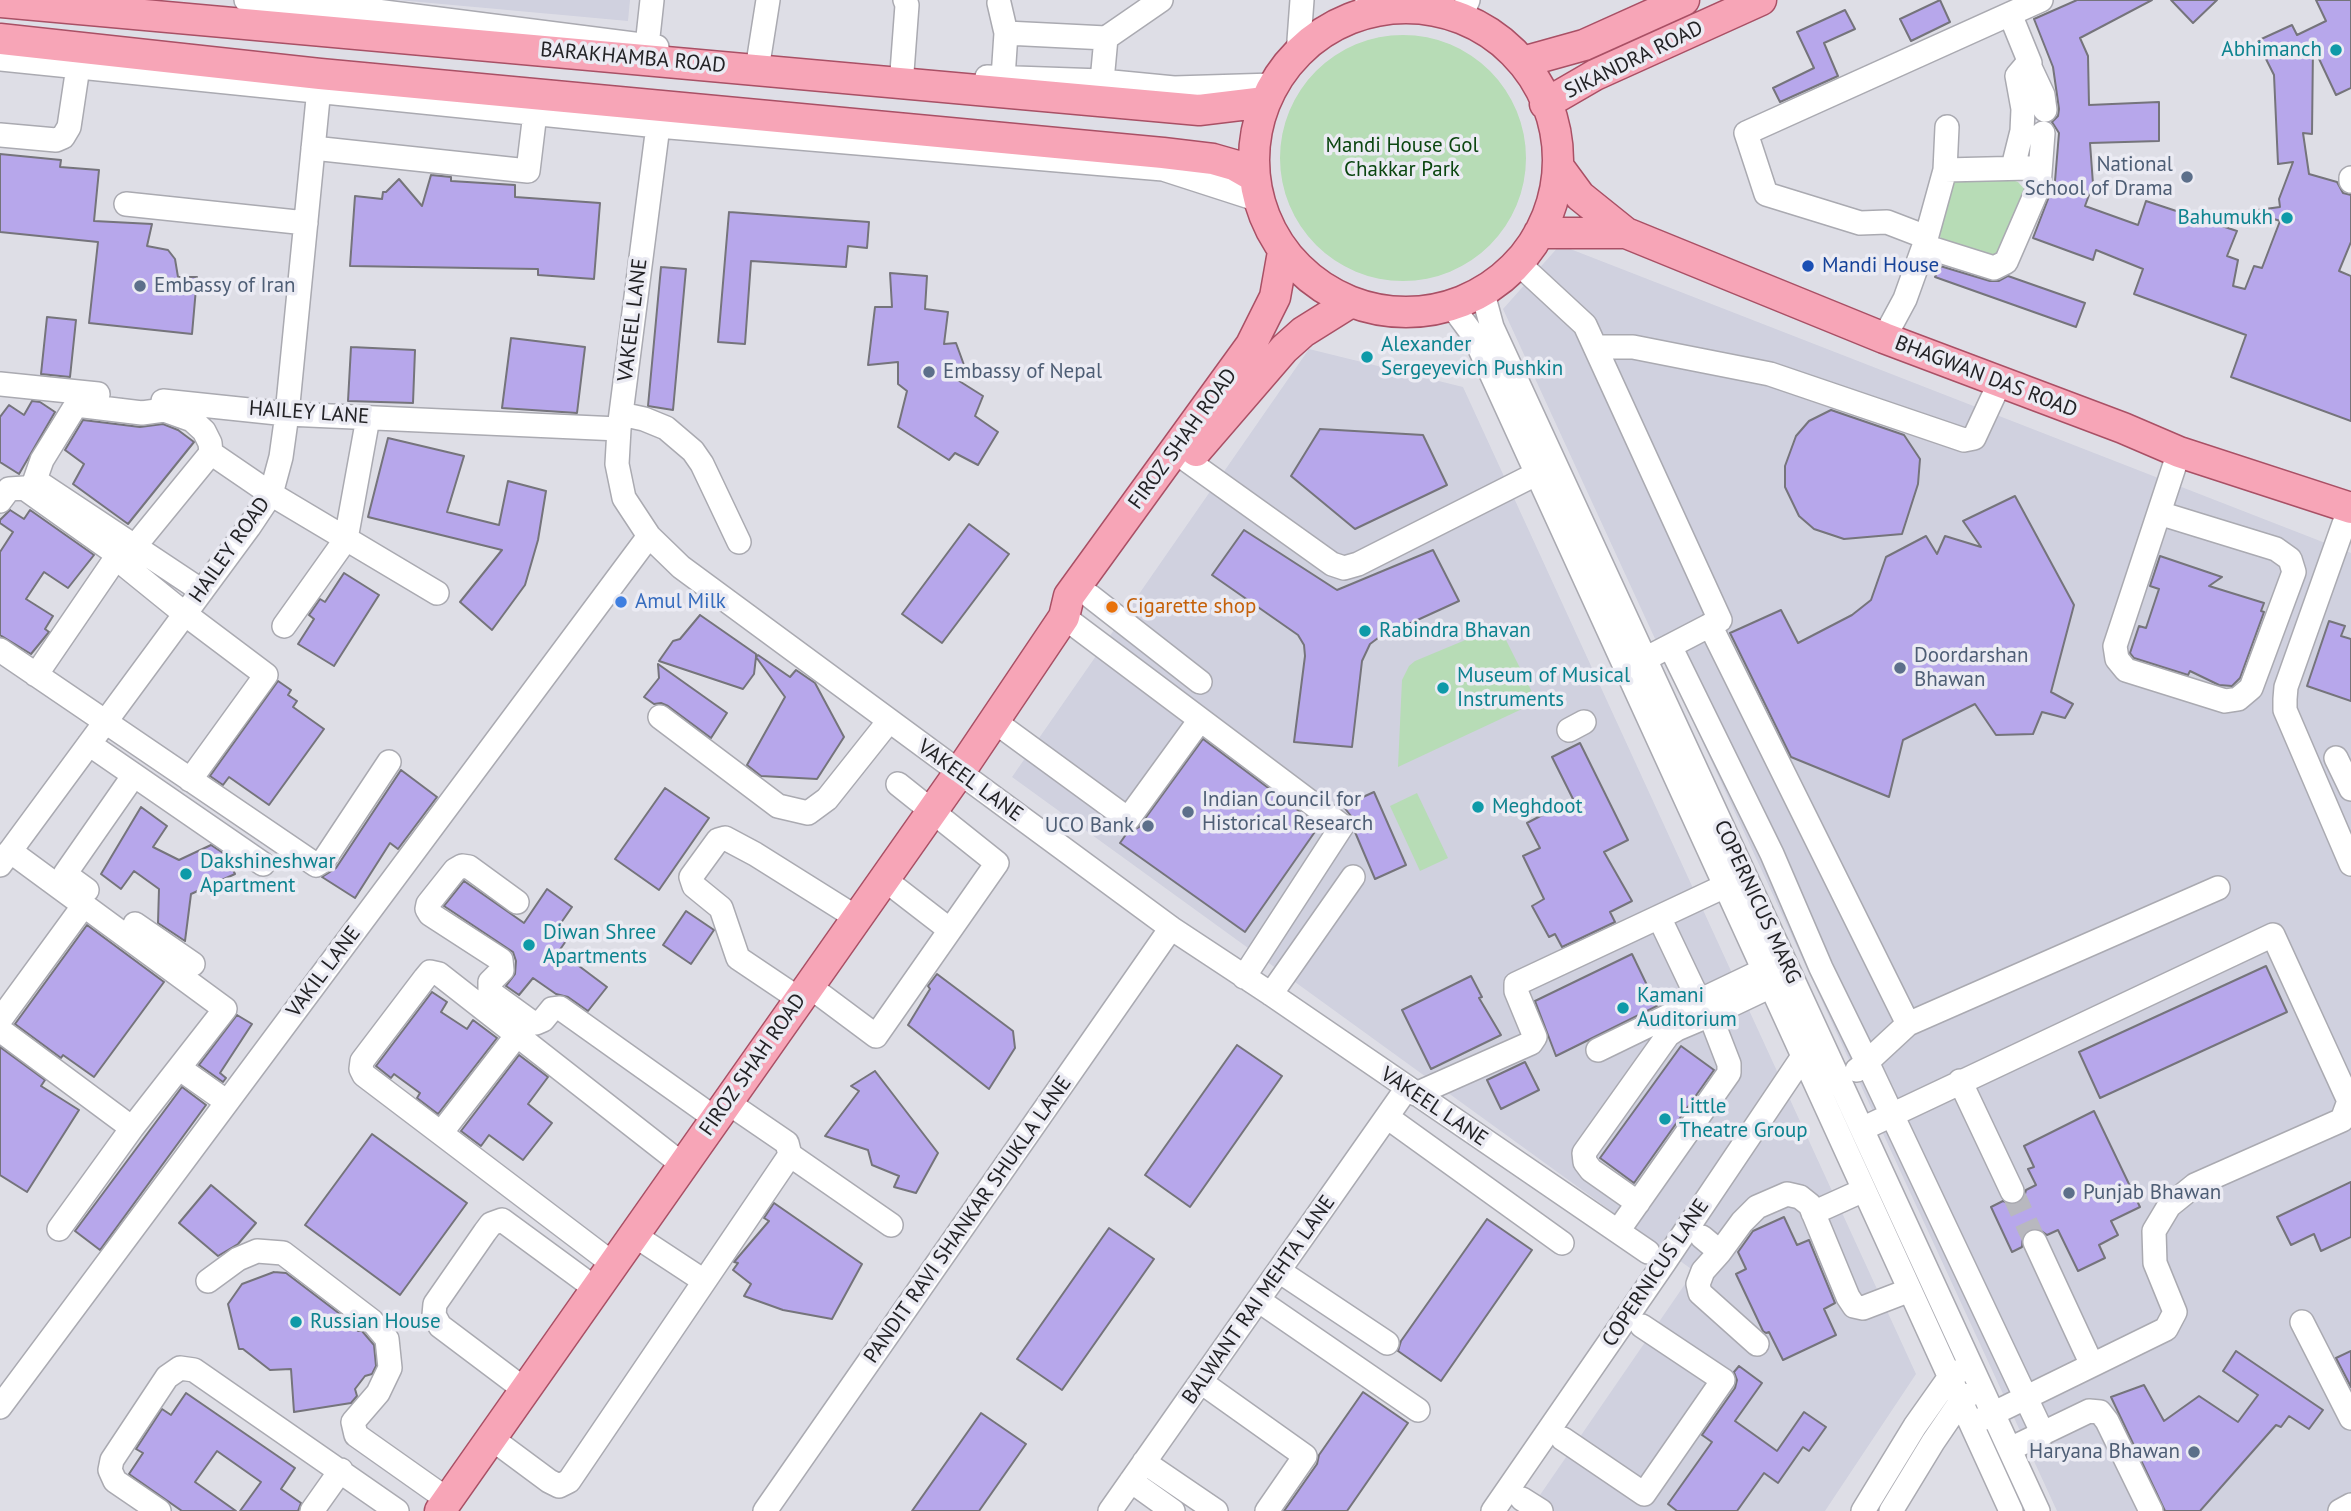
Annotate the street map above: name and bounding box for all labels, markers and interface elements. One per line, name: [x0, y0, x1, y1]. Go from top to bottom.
street label: SIKANDRA ROAD: [1561, 16, 1707, 104]
street label: BARAKHAMBA ROAD: [539, 37, 727, 79]
place label: Abhimanch: [2221, 37, 2322, 63]
marker: Abhimanch: [2328, 42, 2344, 58]
park label: Mandi House Gol Chakkar Park: [1325, 133, 1479, 183]
place label: National School of Drama: [2025, 152, 2173, 202]
marker: National School of Drama: [2179, 169, 2195, 185]
place label: Bahumukh: [2178, 205, 2273, 231]
marker: Bahumukh: [2279, 210, 2295, 226]
place label: Mandi House: [1822, 253, 1939, 279]
street label: VAKEEL LANE: [613, 257, 653, 383]
marker: Mandi House: [1800, 258, 1816, 274]
place label: Embassy of Iran: [154, 273, 296, 299]
marker: Embassy of Iran: [132, 278, 148, 294]
street label: BHAGWAN DAS ROAD: [1891, 331, 2081, 423]
place label: Alexander Sergeyevich Pushkin: [1381, 332, 1563, 382]
marker: Alexander Sergeyevich Pushkin: [1359, 349, 1375, 365]
place label: Embassy of Nepal: [943, 359, 1102, 385]
marker: Embassy of Nepal: [921, 364, 937, 380]
street label: FIROZ SHAH ROAD: [1123, 364, 1243, 514]
street label: HAILEY LANE: [248, 396, 370, 430]
street label: HAILEY ROAD: [184, 492, 276, 608]
place label: Amul Milk: [635, 589, 726, 615]
marker: Amul Milk: [613, 594, 629, 610]
place label: Cigarette shop: [1126, 594, 1256, 620]
marker: Cigarette shop: [1104, 599, 1120, 615]
place label: Rabindra Bhavan: [1379, 618, 1531, 644]
marker: Rabindra Bhavan: [1357, 623, 1373, 639]
place label: Doordarshan Bhawan: [1914, 643, 2028, 693]
marker: Doordarshan Bhawan: [1892, 660, 1908, 676]
place label: Museum of Musical Instruments: [1457, 663, 1630, 713]
marker: Museum of Musical Instruments: [1435, 680, 1451, 696]
street label: VAKEEL LANE: [913, 734, 1027, 828]
place label: Indian Council for Historical Research: [1202, 787, 1373, 837]
place label: Meghdoot: [1492, 794, 1583, 820]
marker: Meghdoot: [1470, 799, 1486, 815]
marker: Indian Council for Historical Research: [1180, 804, 1196, 820]
place label: UCO Bank: [1045, 813, 1134, 839]
street label: COPERNICUS MARG: [1708, 816, 1806, 988]
marker: UCO Bank: [1140, 818, 1156, 834]
place label: Dakshineshwar Apartment: [200, 849, 336, 899]
marker: Dakshineshwar Apartment: [178, 866, 194, 882]
place label: Diwan Shree Apartments: [543, 920, 656, 970]
street label: VAKIL LANE: [282, 922, 366, 1022]
marker: Diwan Shree Apartments: [521, 937, 537, 953]
place label: Kamani Auditorium: [1637, 983, 1737, 1033]
street label: FIROZ SHAH ROAD: [694, 989, 812, 1141]
marker: Kamani Auditorium: [1615, 1000, 1631, 1016]
street label: VAKEEL LANE: [1376, 1062, 1492, 1152]
street label: PANDIT RAVI SHANKAR SHUKLA LANE: [859, 1072, 1077, 1368]
place label: Little Theatre Group: [1679, 1094, 1808, 1144]
marker: Little Theatre Group: [1657, 1111, 1673, 1127]
place label: Punjab Bhawan: [2083, 1180, 2221, 1206]
marker: Punjab Bhawan: [2061, 1185, 2077, 1201]
street label: BALWANT RAI MEHTA LANE: [1177, 1191, 1341, 1409]
street label: COPERNICUS LANE: [1597, 1194, 1715, 1352]
place label: Russian House: [310, 1309, 441, 1335]
marker: Russian House: [288, 1314, 304, 1330]
place label: Haryana Bhawan: [2029, 1439, 2180, 1465]
marker: Haryana Bhawan: [2186, 1444, 2202, 1460]

